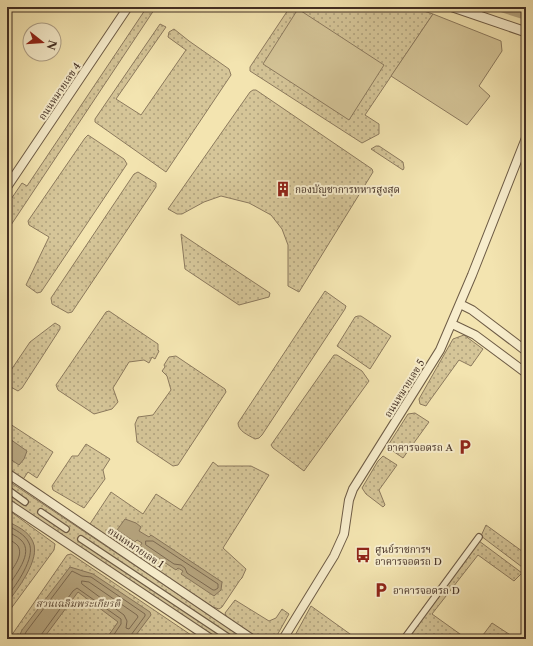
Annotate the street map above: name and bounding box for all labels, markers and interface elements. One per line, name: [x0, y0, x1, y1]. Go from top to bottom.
north arrow: [22, 22, 62, 62]
text: N: [43, 38, 60, 52]
street label: ถนนหมายเลข 4: [35, 60, 84, 122]
building icon: กองบัญชาการทหารสูงสุด: [274, 180, 292, 198]
place label: กองบัญชาการทหารสูงสุด: [295, 183, 400, 197]
street label: ถนนหมายเลข 5: [381, 357, 427, 420]
parking icon: อาคารจอดรถ A: [456, 438, 474, 456]
place label: อาคารจอดรถ A: [387, 441, 454, 454]
street label: ถนนหมายเลข 1: [105, 524, 167, 571]
place label: ศูนย์ราชการฯ อาคารจอดรถ D: [375, 543, 442, 568]
bus stop icon: ศูนย์ราชการฯ อาคารจอดรถ D: [354, 546, 372, 564]
parking icon: อาคารจอดรถ D: [372, 581, 390, 599]
place label: อาคารจอดรถ D: [393, 584, 460, 597]
park label: สวนเฉลิมพระเกียรติ: [36, 597, 121, 610]

